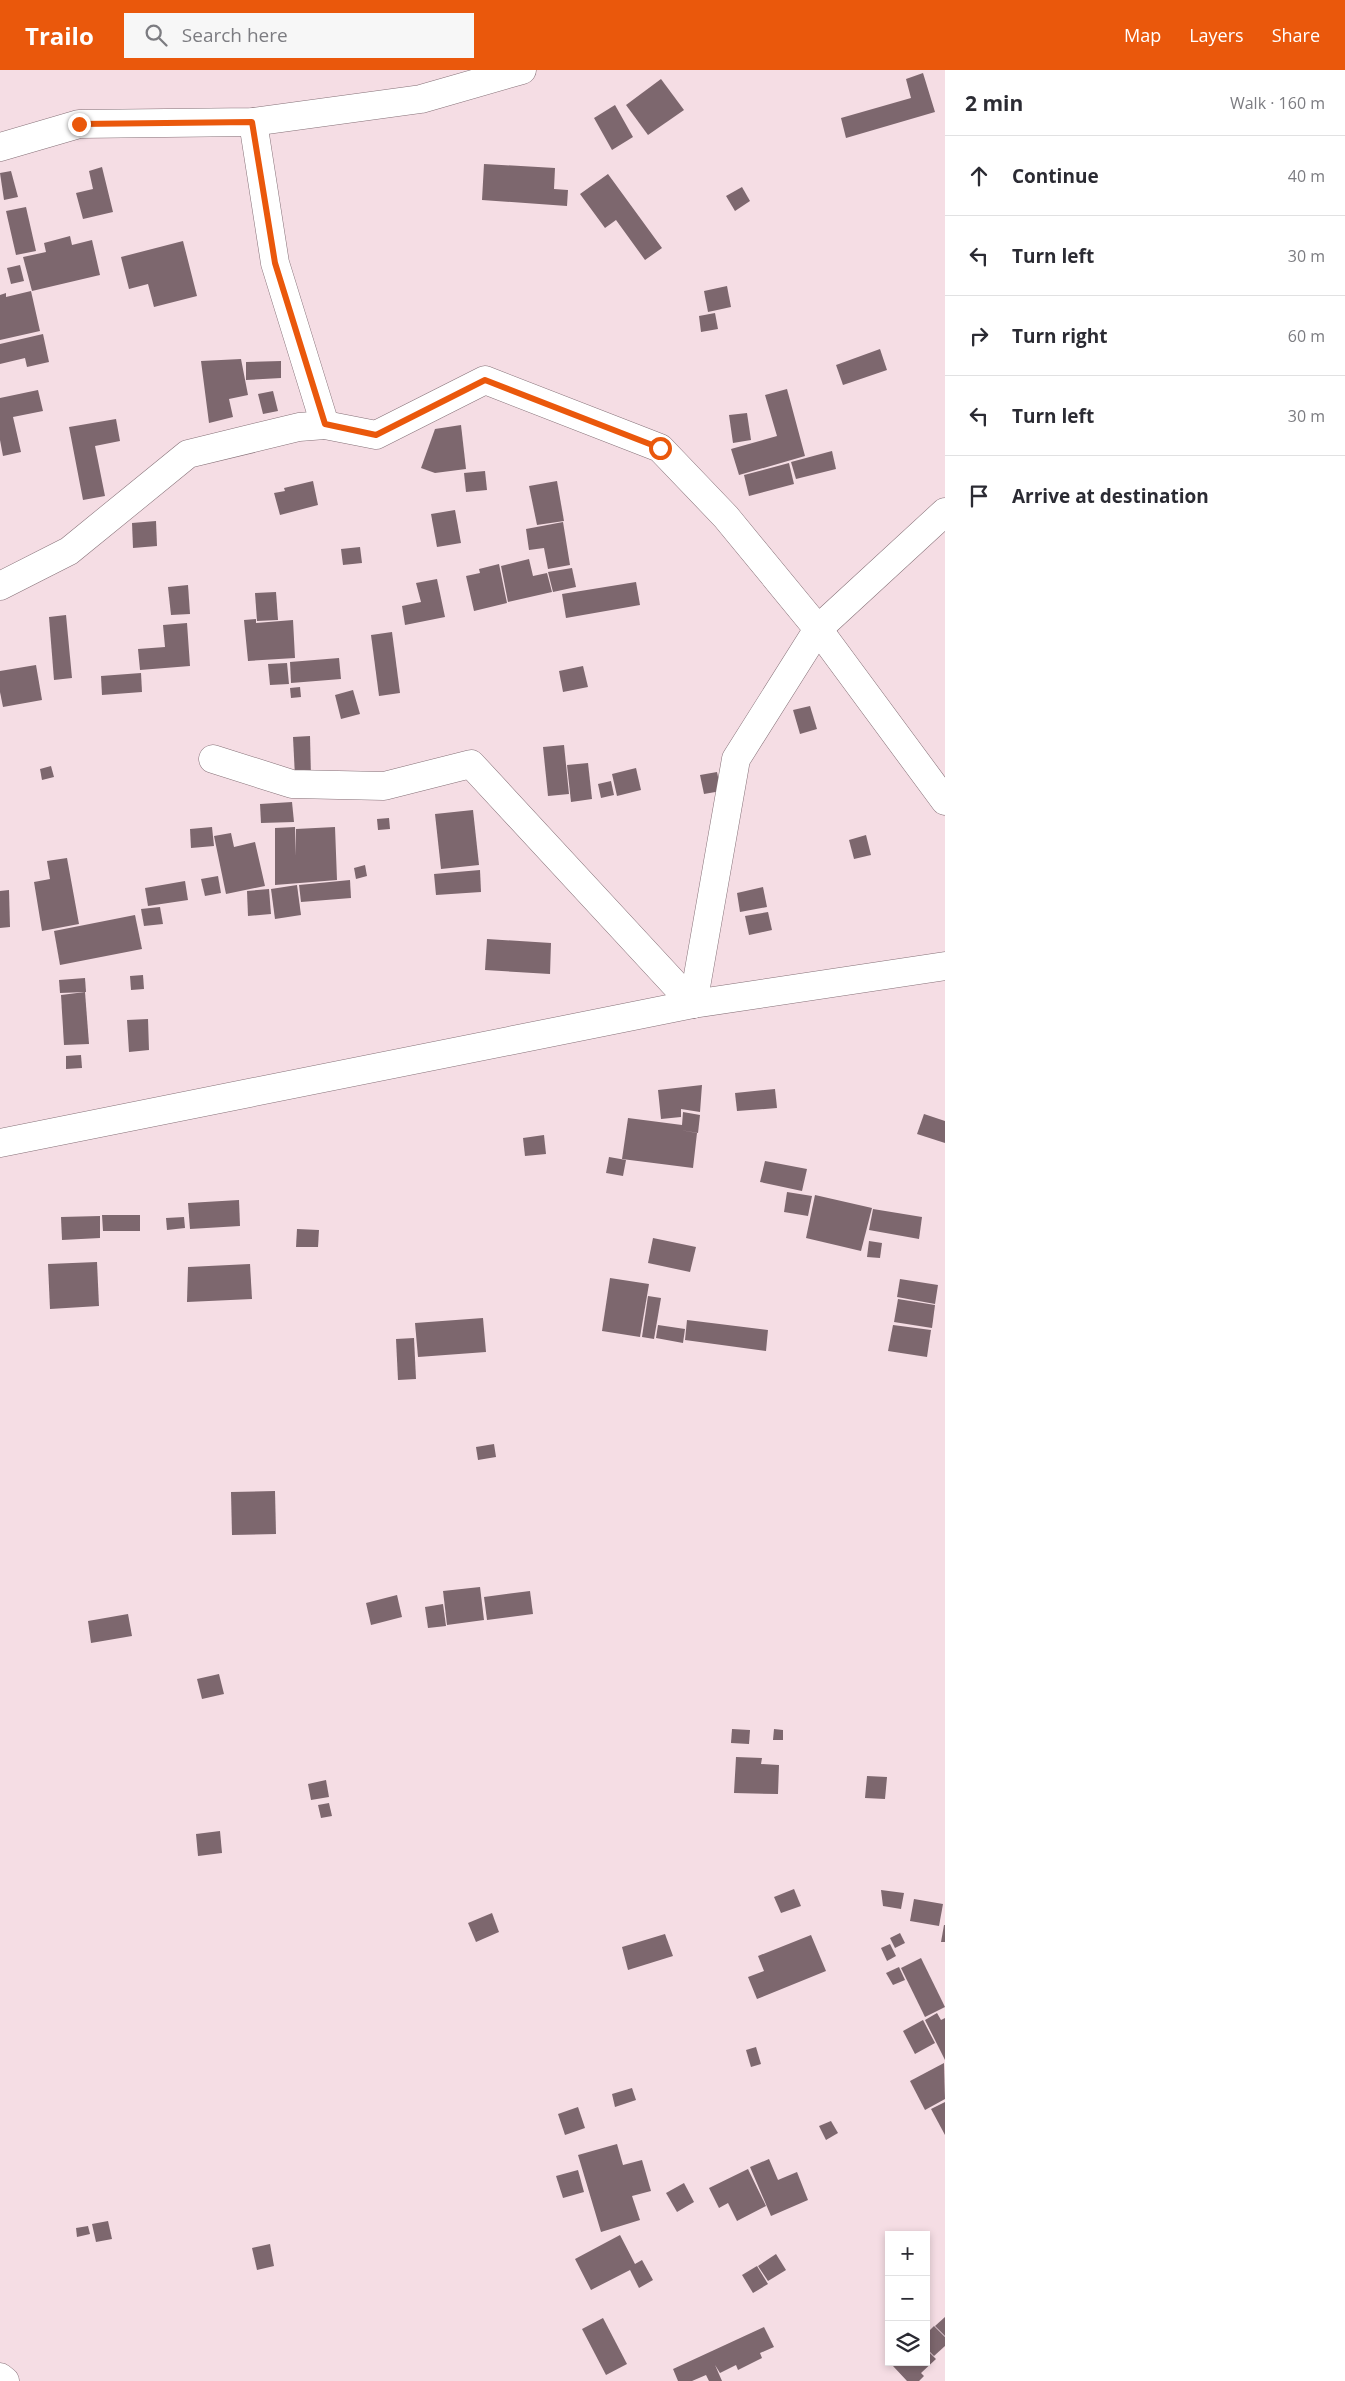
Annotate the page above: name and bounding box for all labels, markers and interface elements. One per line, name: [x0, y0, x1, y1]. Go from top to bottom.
search box: [124, 13, 474, 58]
text: Trailo: [25, 19, 94, 52]
icon: search: [142, 21, 170, 49]
text: Search here: [182, 22, 288, 48]
text: Map: [1124, 23, 1161, 47]
text: Layers: [1189, 23, 1244, 47]
text: Share: [1272, 23, 1320, 47]
text: 2 min: [965, 89, 1023, 117]
text: Walk · 160 m: [1230, 92, 1325, 114]
route end: [68, 113, 91, 136]
icon: ahead: [965, 162, 993, 190]
text: Continue: [1012, 163, 1099, 189]
text: 40 m: [1288, 165, 1325, 187]
icon: left: [965, 242, 993, 270]
text: Turn left: [1012, 243, 1094, 269]
text: 30 m: [1288, 245, 1325, 267]
icon: right: [965, 322, 993, 350]
text: Turn right: [1012, 323, 1107, 349]
text: 60 m: [1288, 325, 1325, 347]
icon: left: [965, 402, 993, 430]
text: Turn left: [1012, 403, 1094, 429]
text: 30 m: [1288, 405, 1325, 427]
route start: [649, 437, 672, 460]
icon: arrive: [965, 482, 993, 510]
text: Arrive at destination: [1012, 483, 1209, 509]
map controls: [885, 2231, 930, 2366]
button: +: [885, 2231, 930, 2276]
button: −: [885, 2276, 930, 2321]
button: layers: [885, 2321, 930, 2366]

